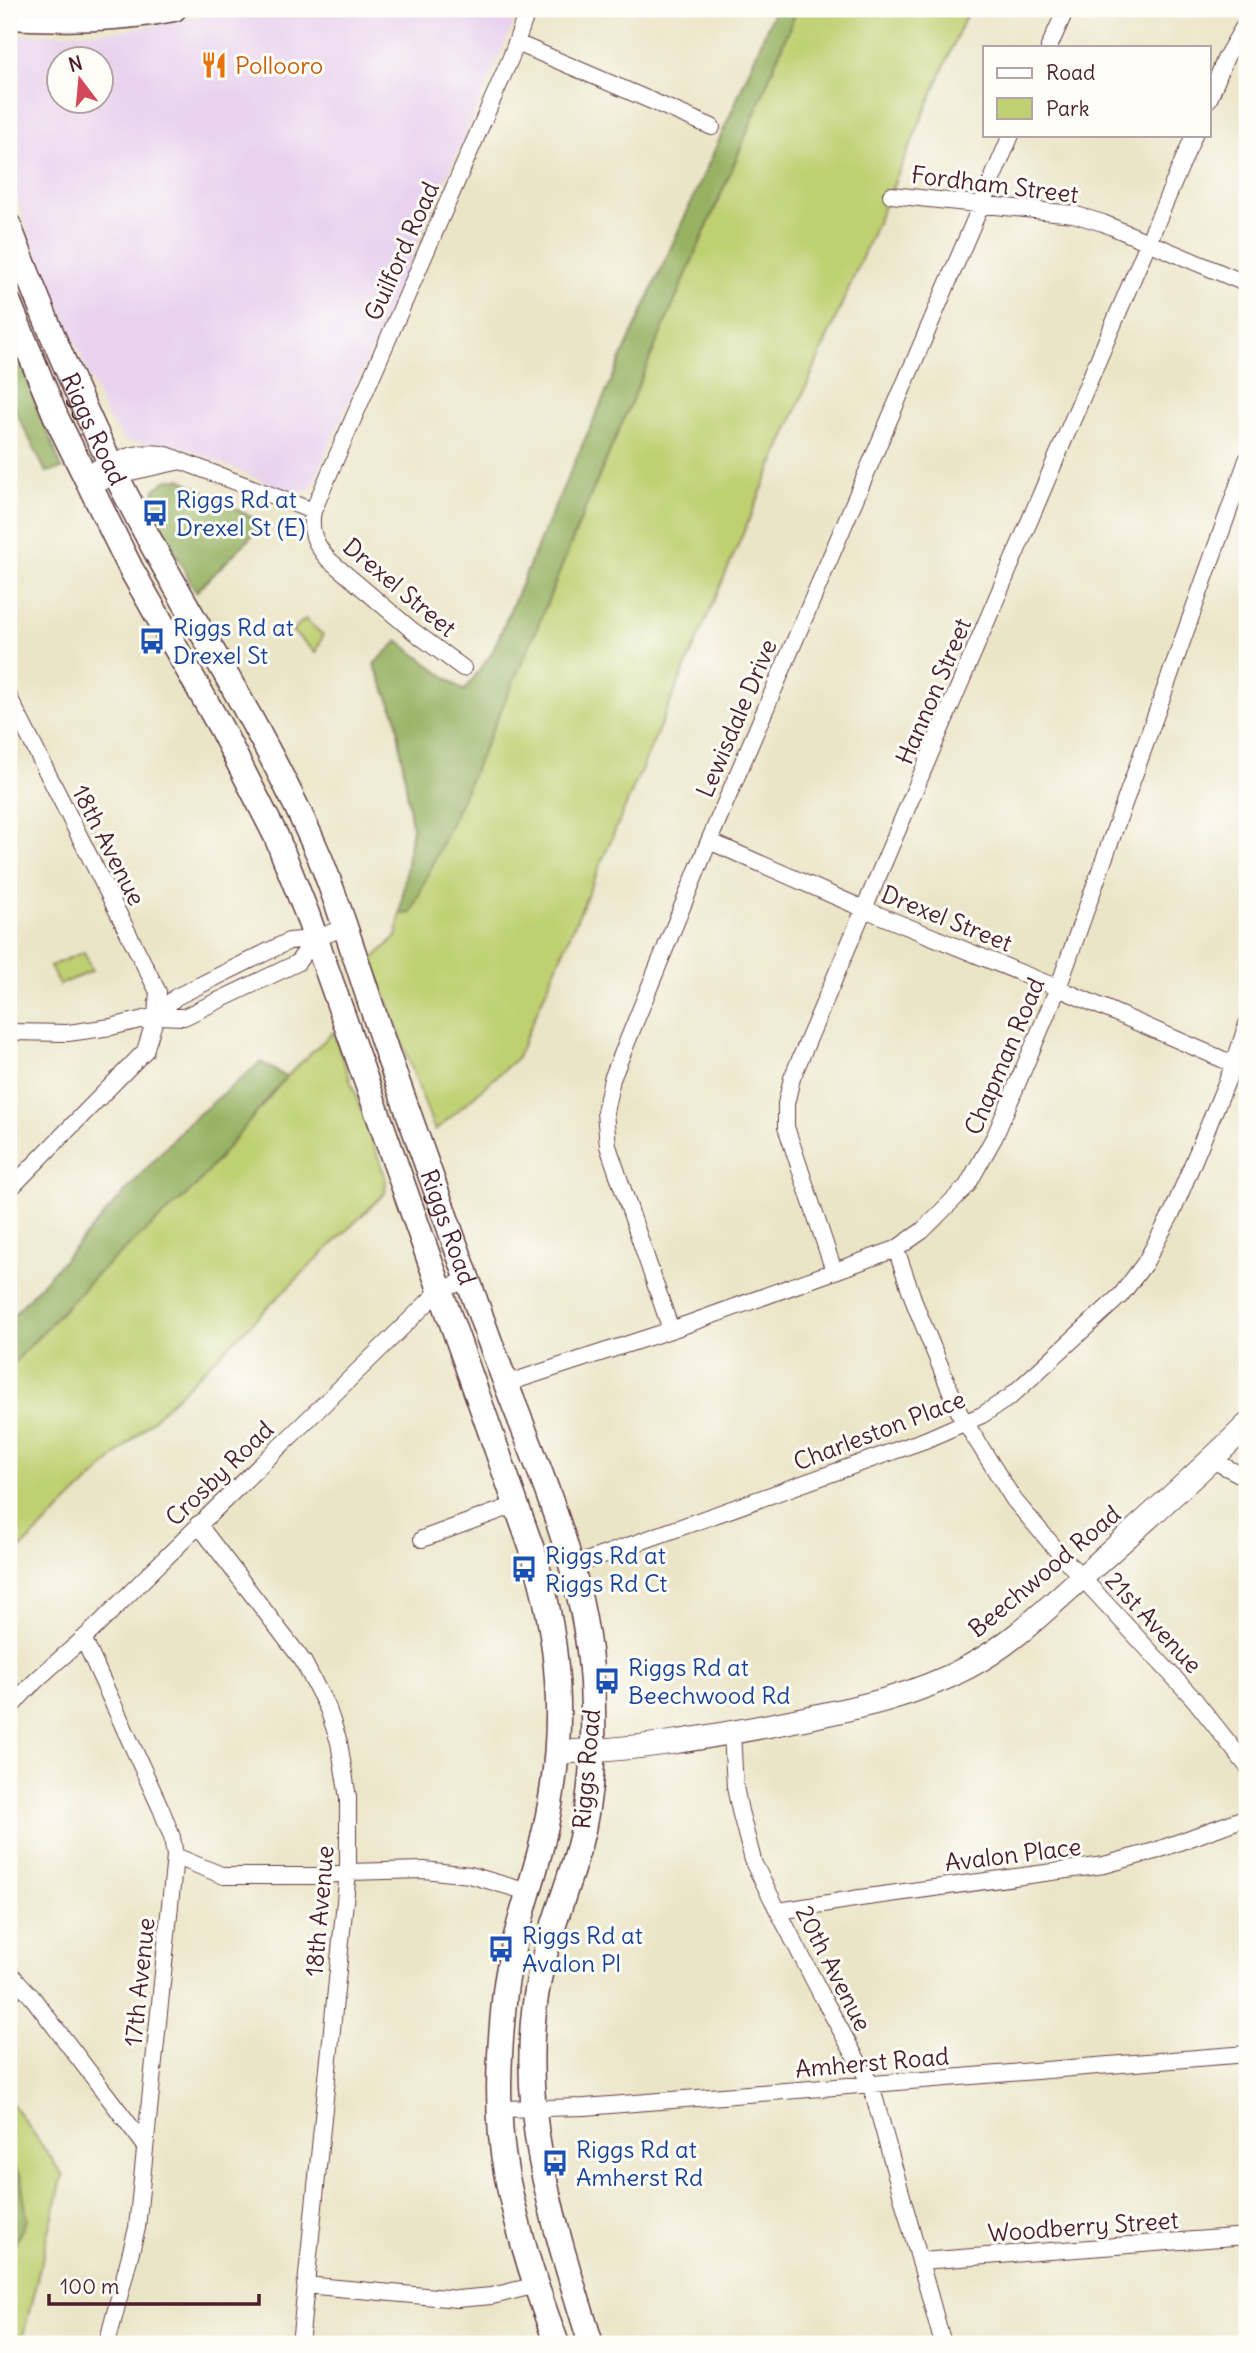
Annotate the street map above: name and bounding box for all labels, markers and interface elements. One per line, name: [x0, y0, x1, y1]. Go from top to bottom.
north arrow: [46, 46, 116, 116]
legend: [983, 46, 1210, 136]
text: N: [66, 50, 85, 77]
restaurant icon: Pollooro: [199, 50, 229, 80]
place label: Pollooro: [235, 50, 323, 80]
text: Road: [1046, 59, 1095, 86]
text: Park: [1046, 95, 1089, 122]
street label: Fordham Street: [910, 159, 1080, 209]
street label: Guilford Road: [357, 177, 445, 325]
street label: Riggs Road: [55, 368, 133, 490]
place label: Riggs Rd at Drexel St (E): [176, 484, 306, 542]
bus stop icon: Riggs Rd at Drexel St (E): [140, 498, 170, 528]
street label: Drexel Street: [337, 531, 463, 643]
place label: Riggs Rd at Drexel St: [173, 612, 294, 670]
street label: Hannon Street: [889, 613, 977, 769]
bus stop icon: Riggs Rd at Drexel St: [137, 626, 167, 656]
street label: Lewisdale Drive: [689, 634, 783, 802]
street label: 18th Avenue: [66, 780, 152, 910]
street label: Drexel Street: [877, 878, 1017, 958]
street label: Chapman Road: [957, 973, 1051, 1139]
street label: Riggs Road: [414, 1165, 483, 1289]
street label: Charleston Place: [789, 1383, 969, 1477]
street label: Crosby Road: [159, 1414, 279, 1532]
street label: Beechwood Road: [962, 1499, 1126, 1643]
place label: Riggs Rd at Riggs Rd Ct: [545, 1540, 667, 1598]
bus stop icon: Riggs Rd at Riggs Rd Ct: [509, 1554, 539, 1584]
street label: 21st Avenue: [1099, 1565, 1209, 1679]
place label: Riggs Rd at Beechwood Rd: [628, 1652, 790, 1710]
bus stop icon: Riggs Rd at Beechwood Rd: [592, 1666, 622, 1696]
street label: Riggs Road: [566, 1708, 606, 1830]
street label: Avalon Place: [943, 1831, 1083, 1877]
street label: 18th Avenue: [298, 1844, 340, 1978]
street label: 20th Avenue: [790, 1900, 878, 2036]
street label: 17th Avenue: [117, 1916, 161, 2048]
place label: Riggs Rd at Avalon Pl: [522, 1920, 643, 1978]
bus stop icon: Riggs Rd at Avalon Pl: [486, 1934, 516, 1964]
street label: Amherst Road: [794, 2040, 950, 2084]
place label: Riggs Rd at Amherst Rd: [576, 2134, 703, 2192]
bus stop icon: Riggs Rd at Amherst Rd: [540, 2148, 570, 2178]
street label: Woodberry Street: [987, 2204, 1179, 2248]
scale bar: [49, 2262, 259, 2306]
text: 100 m: [60, 2273, 119, 2300]

